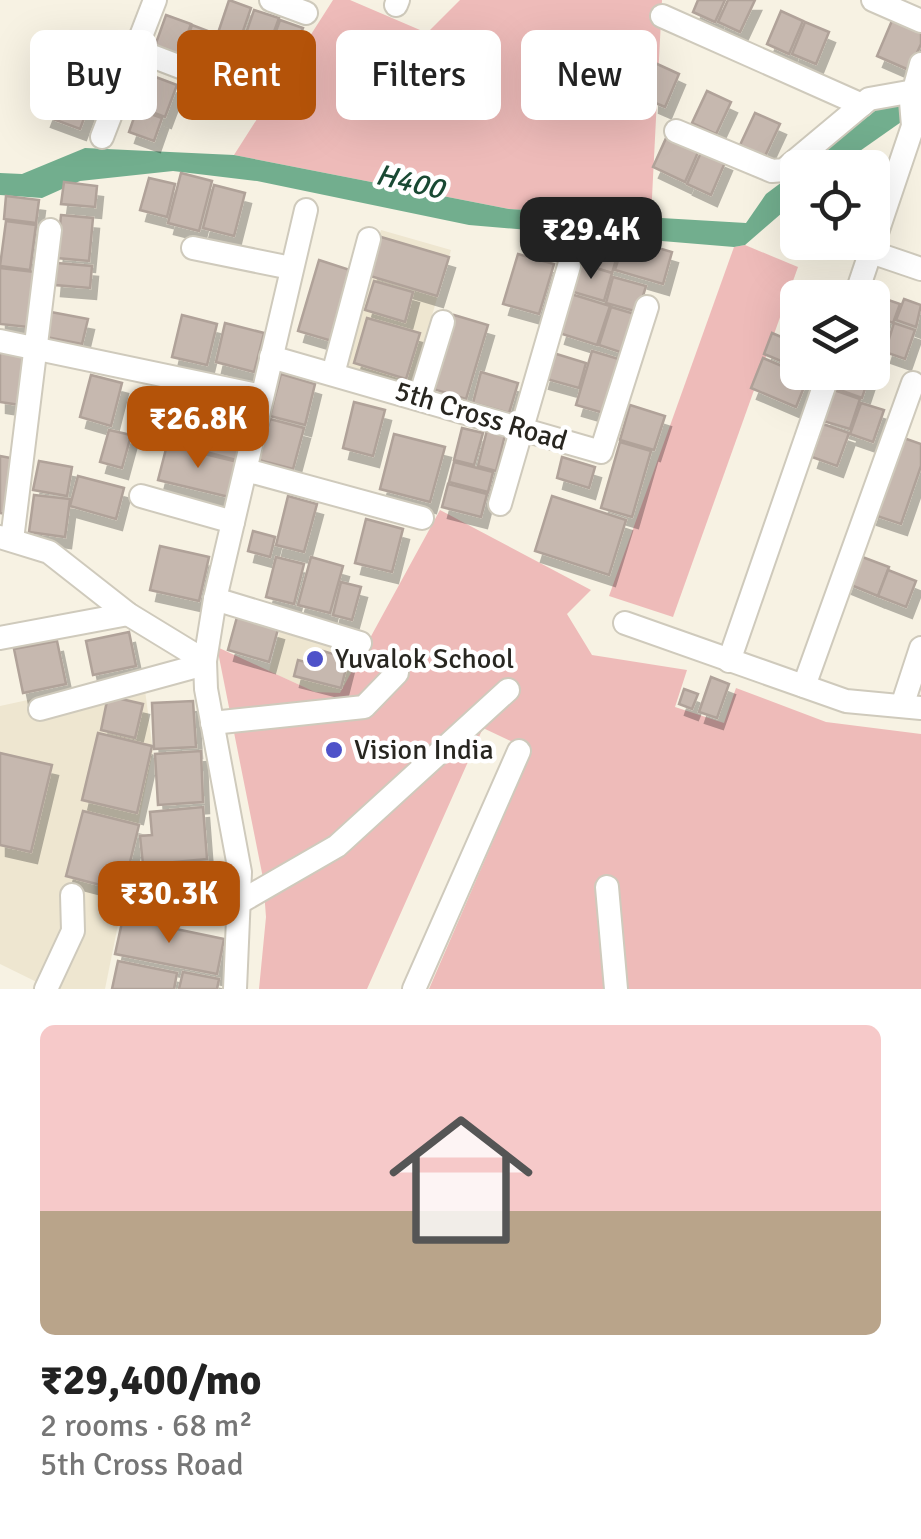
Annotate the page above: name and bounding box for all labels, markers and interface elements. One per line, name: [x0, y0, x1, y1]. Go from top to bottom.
chip: Buy: [30, 30, 157, 120]
chip: Rent: [177, 30, 316, 120]
chip: Filters: [336, 30, 501, 120]
chip: New: [521, 30, 657, 120]
map controls: [780, 150, 890, 390]
button: locate: [780, 150, 890, 260]
water label: H400: [372, 156, 449, 208]
pin: ₹29.4K: [510, 197, 672, 282]
text: ₹29.4K: [542, 210, 640, 249]
button: layers: [780, 280, 890, 390]
street label: 5th Cross Road: [391, 374, 571, 458]
pin: ₹26.8K: [117, 386, 279, 471]
text: ₹26.8K: [149, 399, 247, 438]
place label: Yuvalok School: [335, 642, 514, 676]
marker: Yuvalok School: [304, 648, 326, 670]
place label: Vision India: [354, 733, 494, 767]
marker: Vision India: [323, 739, 345, 761]
pin: ₹30.3K: [88, 861, 250, 946]
text: ₹30.3K: [120, 874, 218, 913]
icon: home: [371, 1090, 551, 1270]
text: ₹29,400/mo: [40, 1355, 261, 1406]
text: 2 rooms · 68 m²: [40, 1406, 253, 1445]
text: 5th Cross Road: [40, 1445, 244, 1484]

